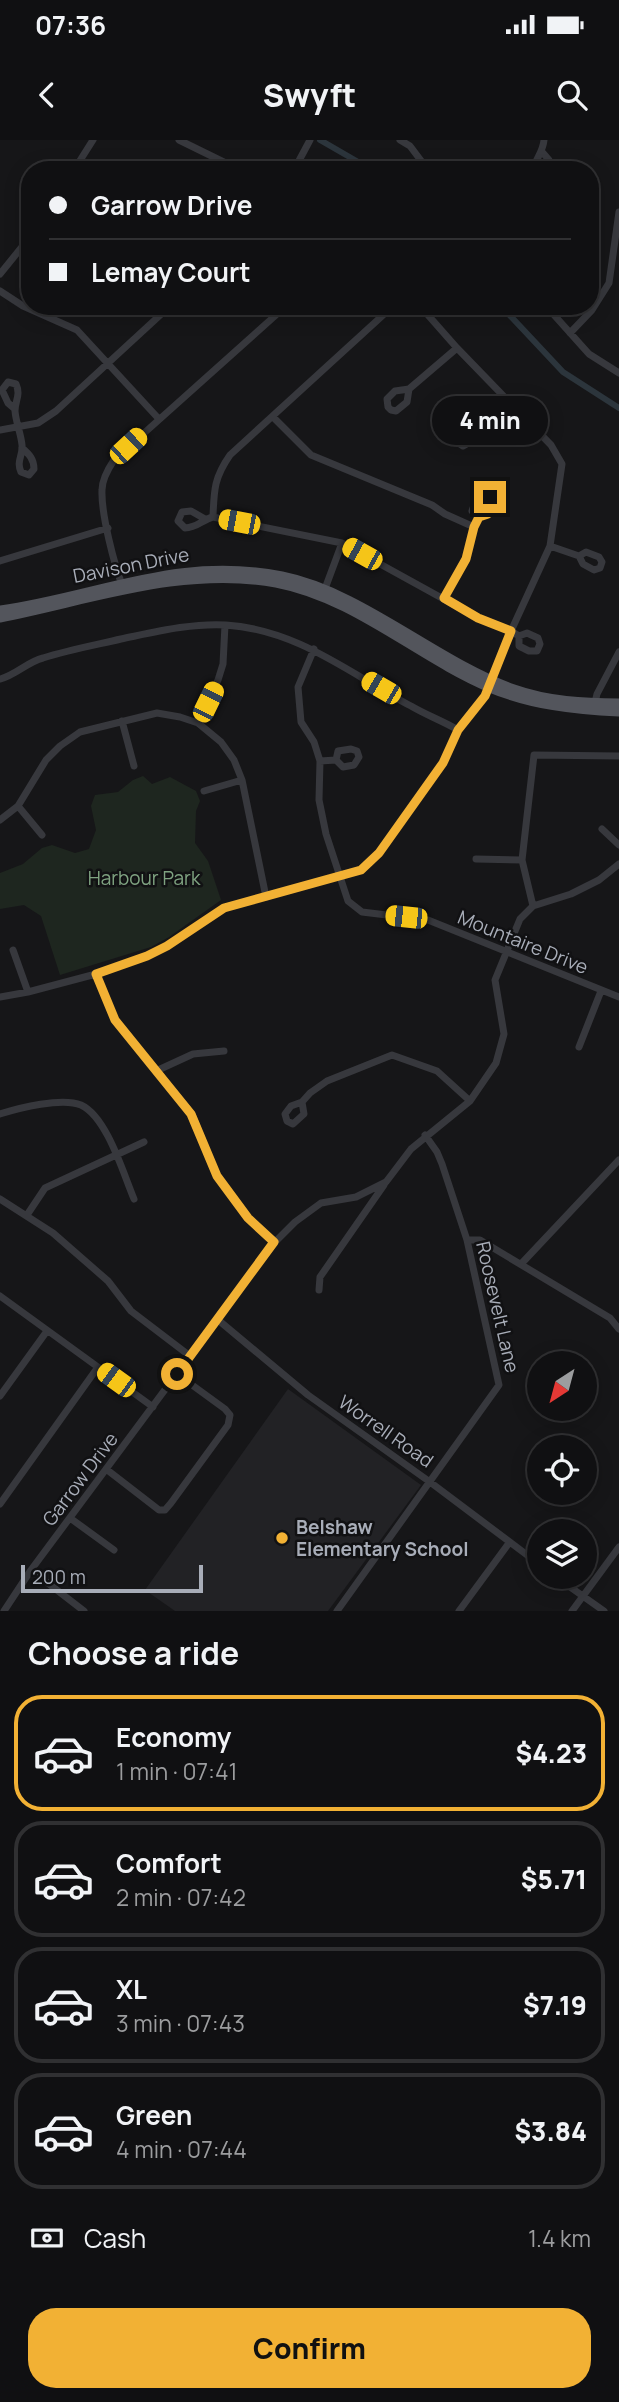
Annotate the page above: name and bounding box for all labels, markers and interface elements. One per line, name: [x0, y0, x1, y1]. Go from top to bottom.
text: 07:36: [35, 7, 106, 43]
text: Swyft: [263, 73, 356, 117]
icon: back: [28, 76, 66, 114]
icon: search: [553, 76, 591, 114]
text: Garrow Drive: [91, 187, 253, 223]
text: Lemay Court: [91, 254, 251, 290]
callout: 4 min: [432, 396, 548, 444]
text: 4 min: [459, 404, 521, 436]
car: [106, 424, 151, 468]
route end: [474, 481, 506, 513]
car: [217, 508, 262, 536]
car: [339, 535, 386, 573]
street label: Davison Drive: [71, 541, 191, 589]
car: [358, 668, 405, 708]
car: [190, 679, 227, 725]
park label: Harbour Park: [88, 865, 201, 891]
car: [385, 904, 428, 930]
street label: Mountaire Drive: [454, 904, 592, 980]
street label: Roosevelt Lane: [470, 1239, 526, 1375]
north arrow: [527, 1351, 597, 1421]
map controls: [527, 1351, 597, 1589]
route start: [161, 1358, 193, 1390]
car: [93, 1359, 140, 1401]
street label: Worrell Road: [333, 1389, 439, 1473]
street label: Garrow Drive: [36, 1427, 124, 1531]
button: locate: [527, 1435, 597, 1505]
place label: Belshaw Elementary School: [296, 1514, 469, 1562]
button: layers: [527, 1519, 597, 1589]
marker: Belshaw Elementary School: [274, 1530, 290, 1546]
scale bar: [21, 1562, 203, 1594]
text: 200 m: [32, 1564, 86, 1590]
text: Choose a ride: [28, 1631, 239, 1675]
text: Economy: [116, 1719, 231, 1755]
icon: car: [32, 1722, 95, 1785]
text: $4.23: [515, 1735, 587, 1771]
text: 1 min · 07:41: [116, 1755, 238, 1787]
text: Comfort: [116, 1845, 222, 1881]
icon: car: [32, 1848, 95, 1911]
text: $5.71: [521, 1861, 587, 1897]
text: 2 min · 07:42: [116, 1881, 246, 1913]
text: XL: [116, 1971, 147, 2007]
icon: car: [32, 1974, 95, 2037]
text: $7.19: [523, 1987, 587, 2023]
text: 3 min · 07:43: [116, 2007, 245, 2039]
text: Green: [116, 2097, 192, 2133]
icon: car: [32, 2100, 95, 2163]
text: $3.84: [514, 2113, 587, 2149]
text: 4 min · 07:44: [116, 2133, 247, 2165]
icon: cash: [28, 2219, 66, 2257]
text: Cash: [84, 2220, 146, 2256]
text: 1.4 km: [528, 2222, 591, 2254]
button: Confirm: [28, 2308, 591, 2388]

